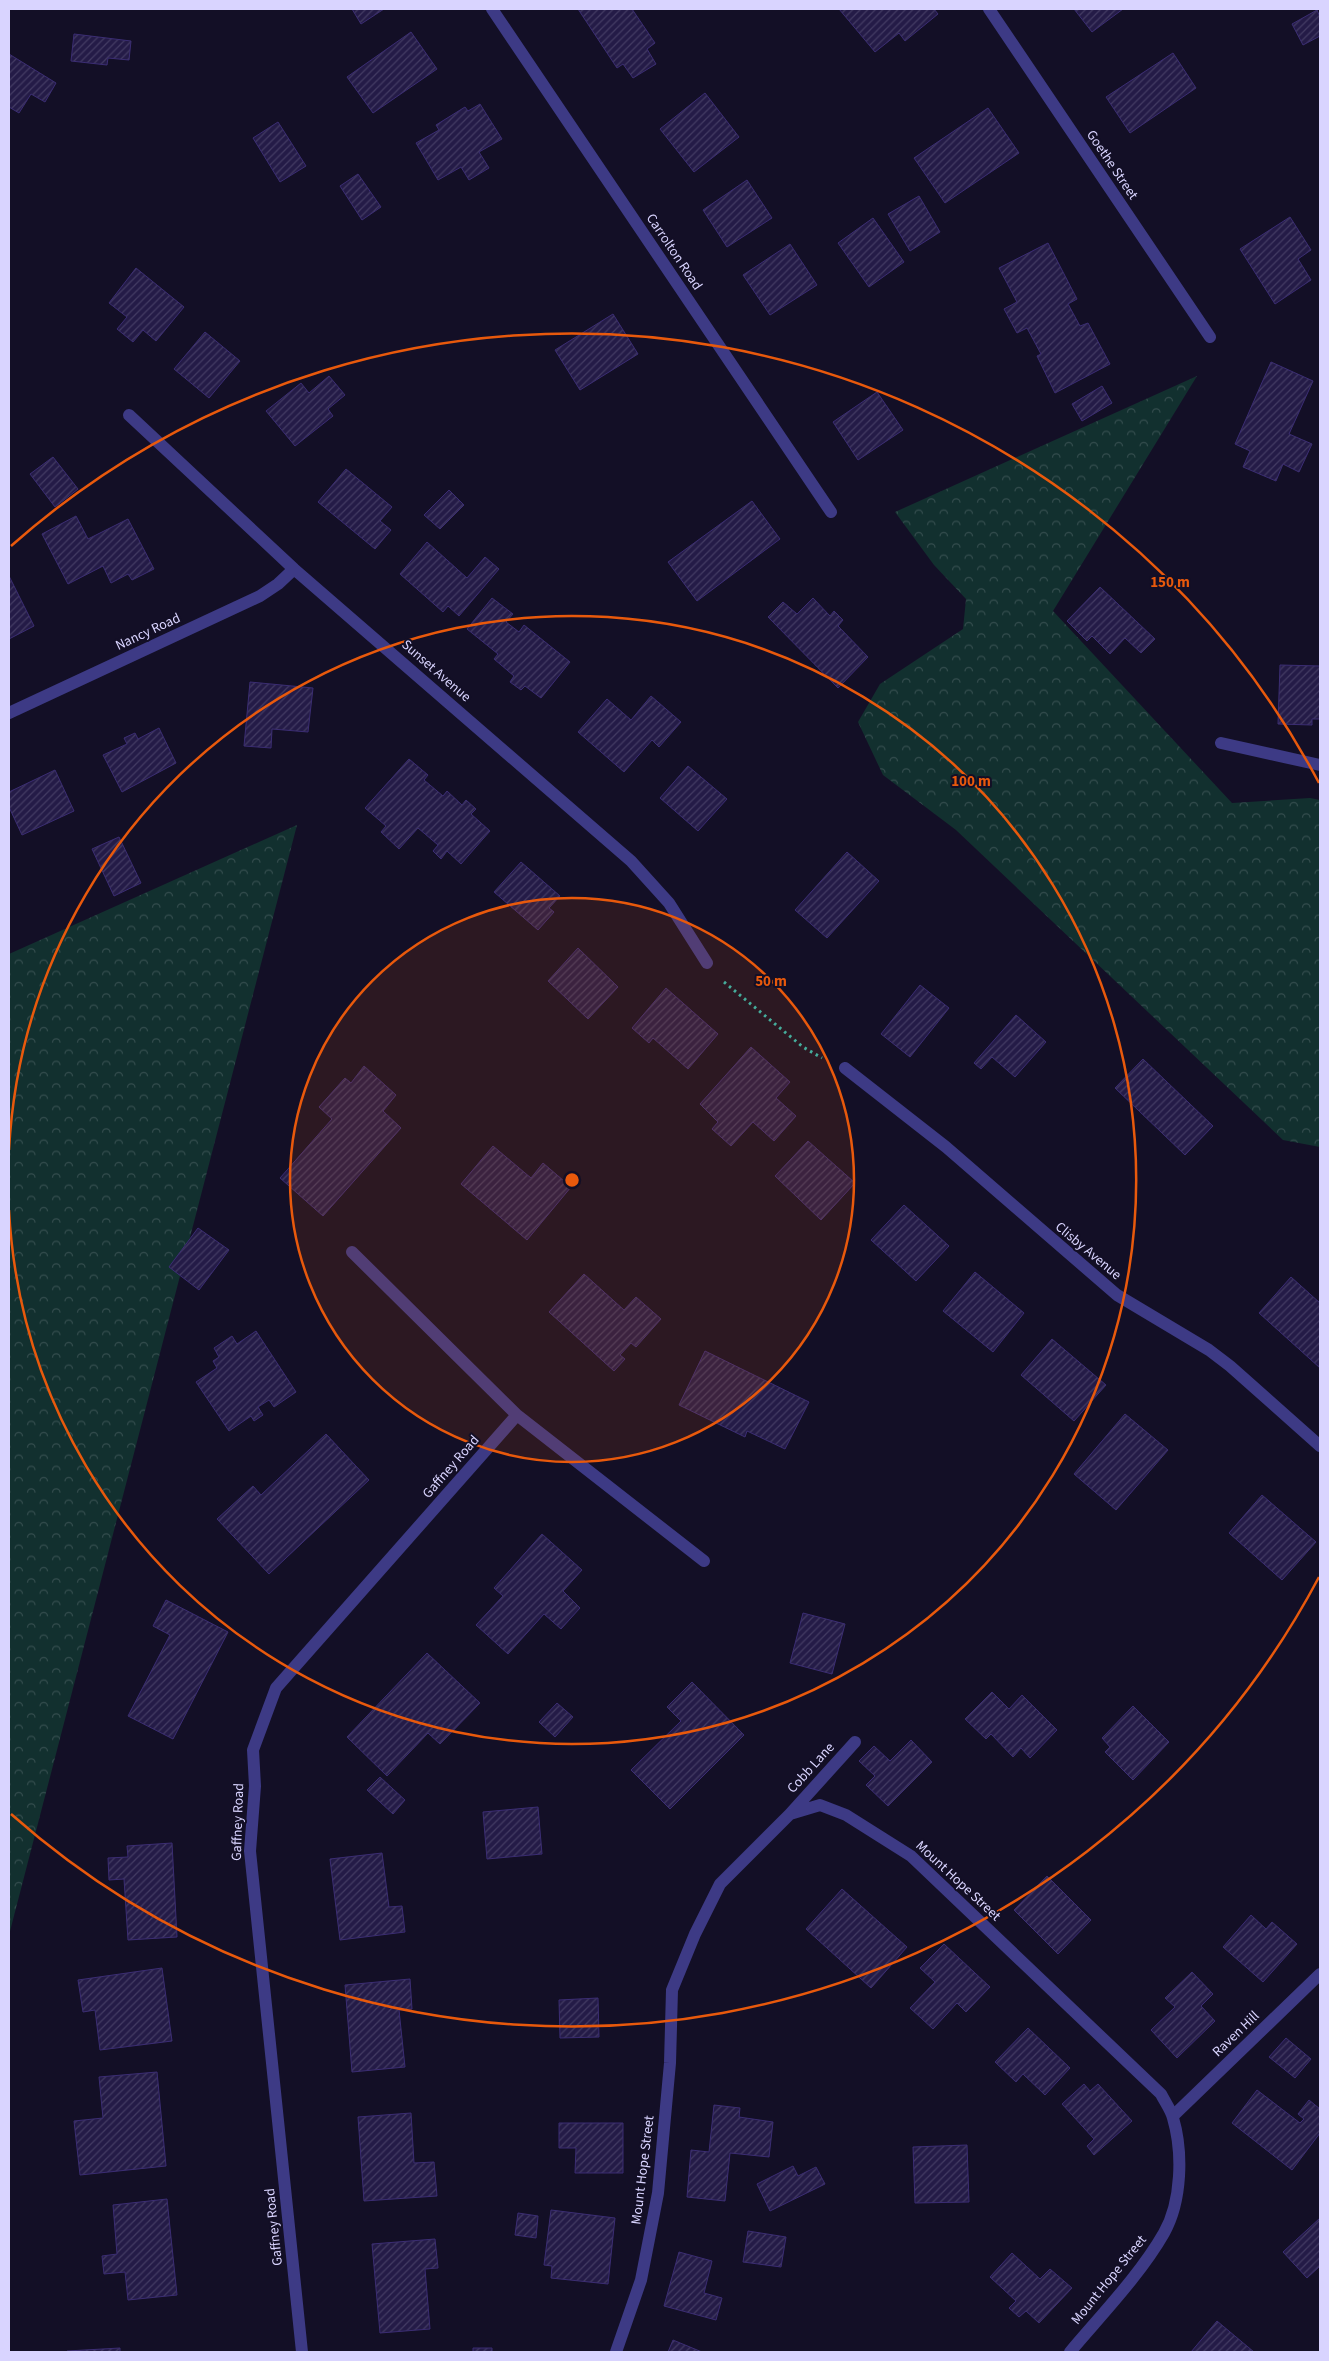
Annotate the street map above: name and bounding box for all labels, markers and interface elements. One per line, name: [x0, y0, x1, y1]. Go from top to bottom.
street label: Goethe Street: [1081, 126, 1143, 204]
street label: Carrolton Road: [641, 210, 707, 294]
text: 150 m: [1150, 572, 1190, 593]
street label: Nancy Road: [112, 608, 184, 656]
street label: Sunset Avenue: [397, 635, 475, 707]
text: 100 m: [951, 771, 991, 792]
text: 50 m: [755, 971, 787, 992]
centre of rings: [563, 1171, 581, 1189]
street label: Clisby Avenue: [1051, 1217, 1126, 1285]
street label: Gaffney Road: [418, 1431, 484, 1503]
street label: Cobb Lane: [783, 1738, 839, 1798]
street label: Gaffney Road: [227, 1783, 249, 1861]
street label: Mount Hope Street: [911, 1836, 1005, 1926]
street label: Raven Hill: [1208, 2006, 1264, 2062]
street label: Mount Hope Street: [626, 2114, 660, 2226]
street label: Gaffney Road: [260, 2187, 288, 2267]
street label: Mount Hope Street: [1067, 2231, 1152, 2329]

